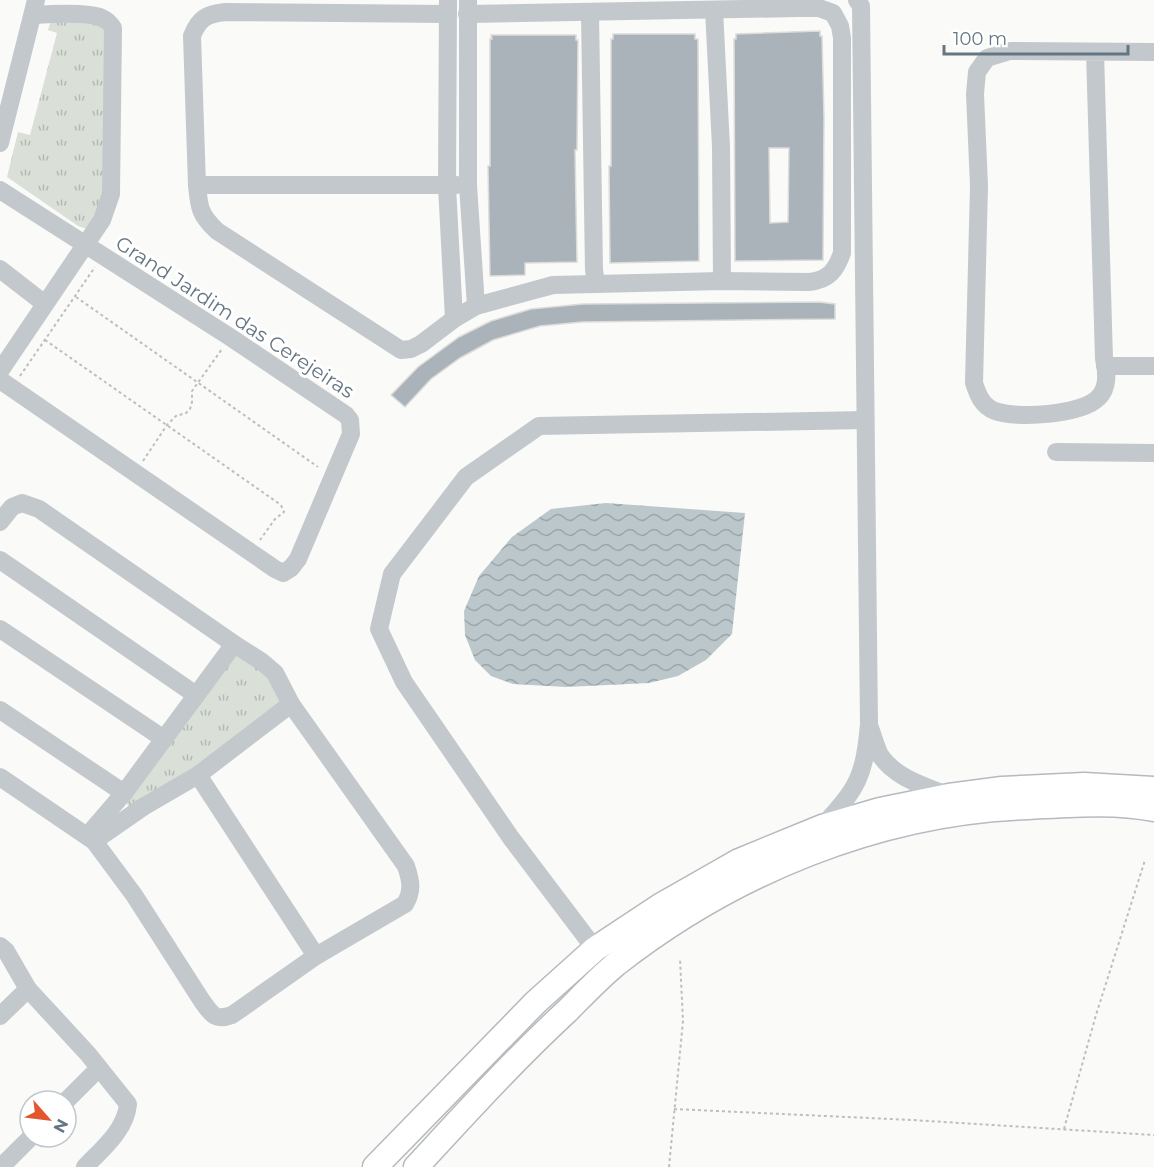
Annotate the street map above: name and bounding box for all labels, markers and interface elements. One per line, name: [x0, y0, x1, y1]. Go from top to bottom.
scale bar: [944, 18, 1128, 56]
text: 100 m: [953, 28, 1007, 50]
street label: Grand Jardim das Cerejeiras: [111, 231, 359, 403]
north arrow: [18, 1089, 78, 1149]
text: N: [49, 1116, 72, 1136]

